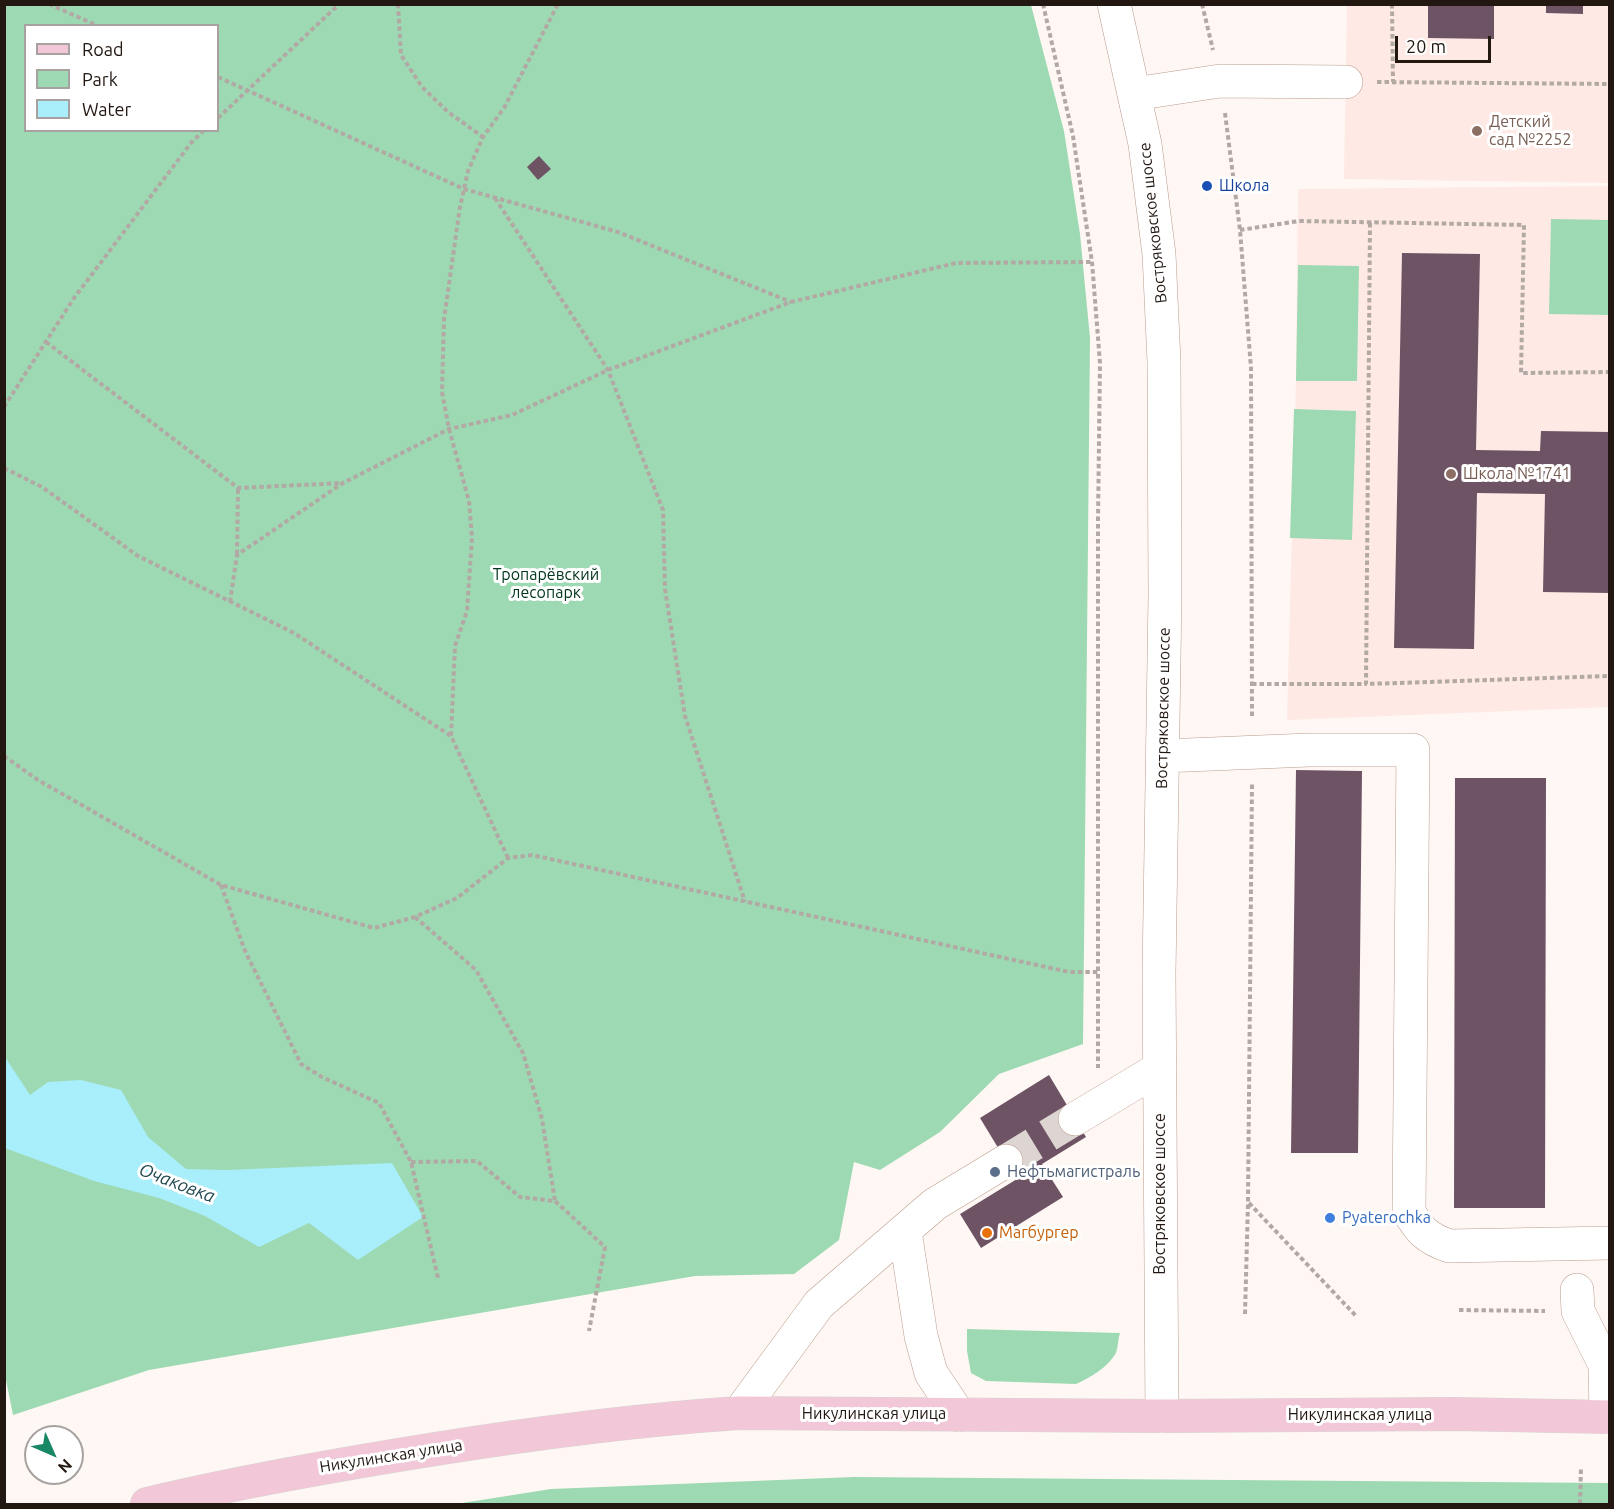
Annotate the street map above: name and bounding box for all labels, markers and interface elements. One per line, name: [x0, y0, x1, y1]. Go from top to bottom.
legend: [24, 24, 219, 132]
scale bar: [1398, 24, 1494, 62]
text: 20 m: [1406, 36, 1446, 56]
text: Road: [82, 39, 124, 59]
text: Park: [82, 69, 118, 89]
text: Water: [82, 99, 131, 119]
place label: Детский сад №2252: [1489, 112, 1571, 150]
marker: Детский сад №2252: [1470, 124, 1484, 138]
street label: Востряковское шоссе: [1135, 142, 1171, 304]
place label: Школа: [1219, 176, 1269, 196]
marker: Школа: [1200, 179, 1214, 193]
place label: Школа №1741: [1463, 464, 1571, 484]
marker: Школа №1741: [1444, 467, 1458, 481]
park label: Тропарёвский лесопарк: [493, 565, 599, 603]
street label: Востряковское шоссе: [1152, 627, 1174, 789]
street label: Востряковское шоссе: [1150, 1113, 1170, 1275]
water label: Очаковка: [136, 1159, 218, 1207]
place label: Нефтьмагистраль: [1007, 1162, 1140, 1182]
marker: Нефтьмагистраль: [988, 1165, 1002, 1179]
place label: Pyaterochka: [1342, 1208, 1431, 1228]
marker: Pyaterochka: [1323, 1211, 1337, 1225]
place label: Магбургер: [999, 1223, 1079, 1243]
marker: Магбургер: [980, 1226, 994, 1240]
street label: Никулинская улица: [802, 1404, 946, 1424]
street label: Никулинская улица: [1288, 1405, 1432, 1425]
north arrow: [24, 1425, 84, 1485]
street label: Никулинская улица: [318, 1435, 464, 1477]
text: N: [55, 1456, 76, 1477]

